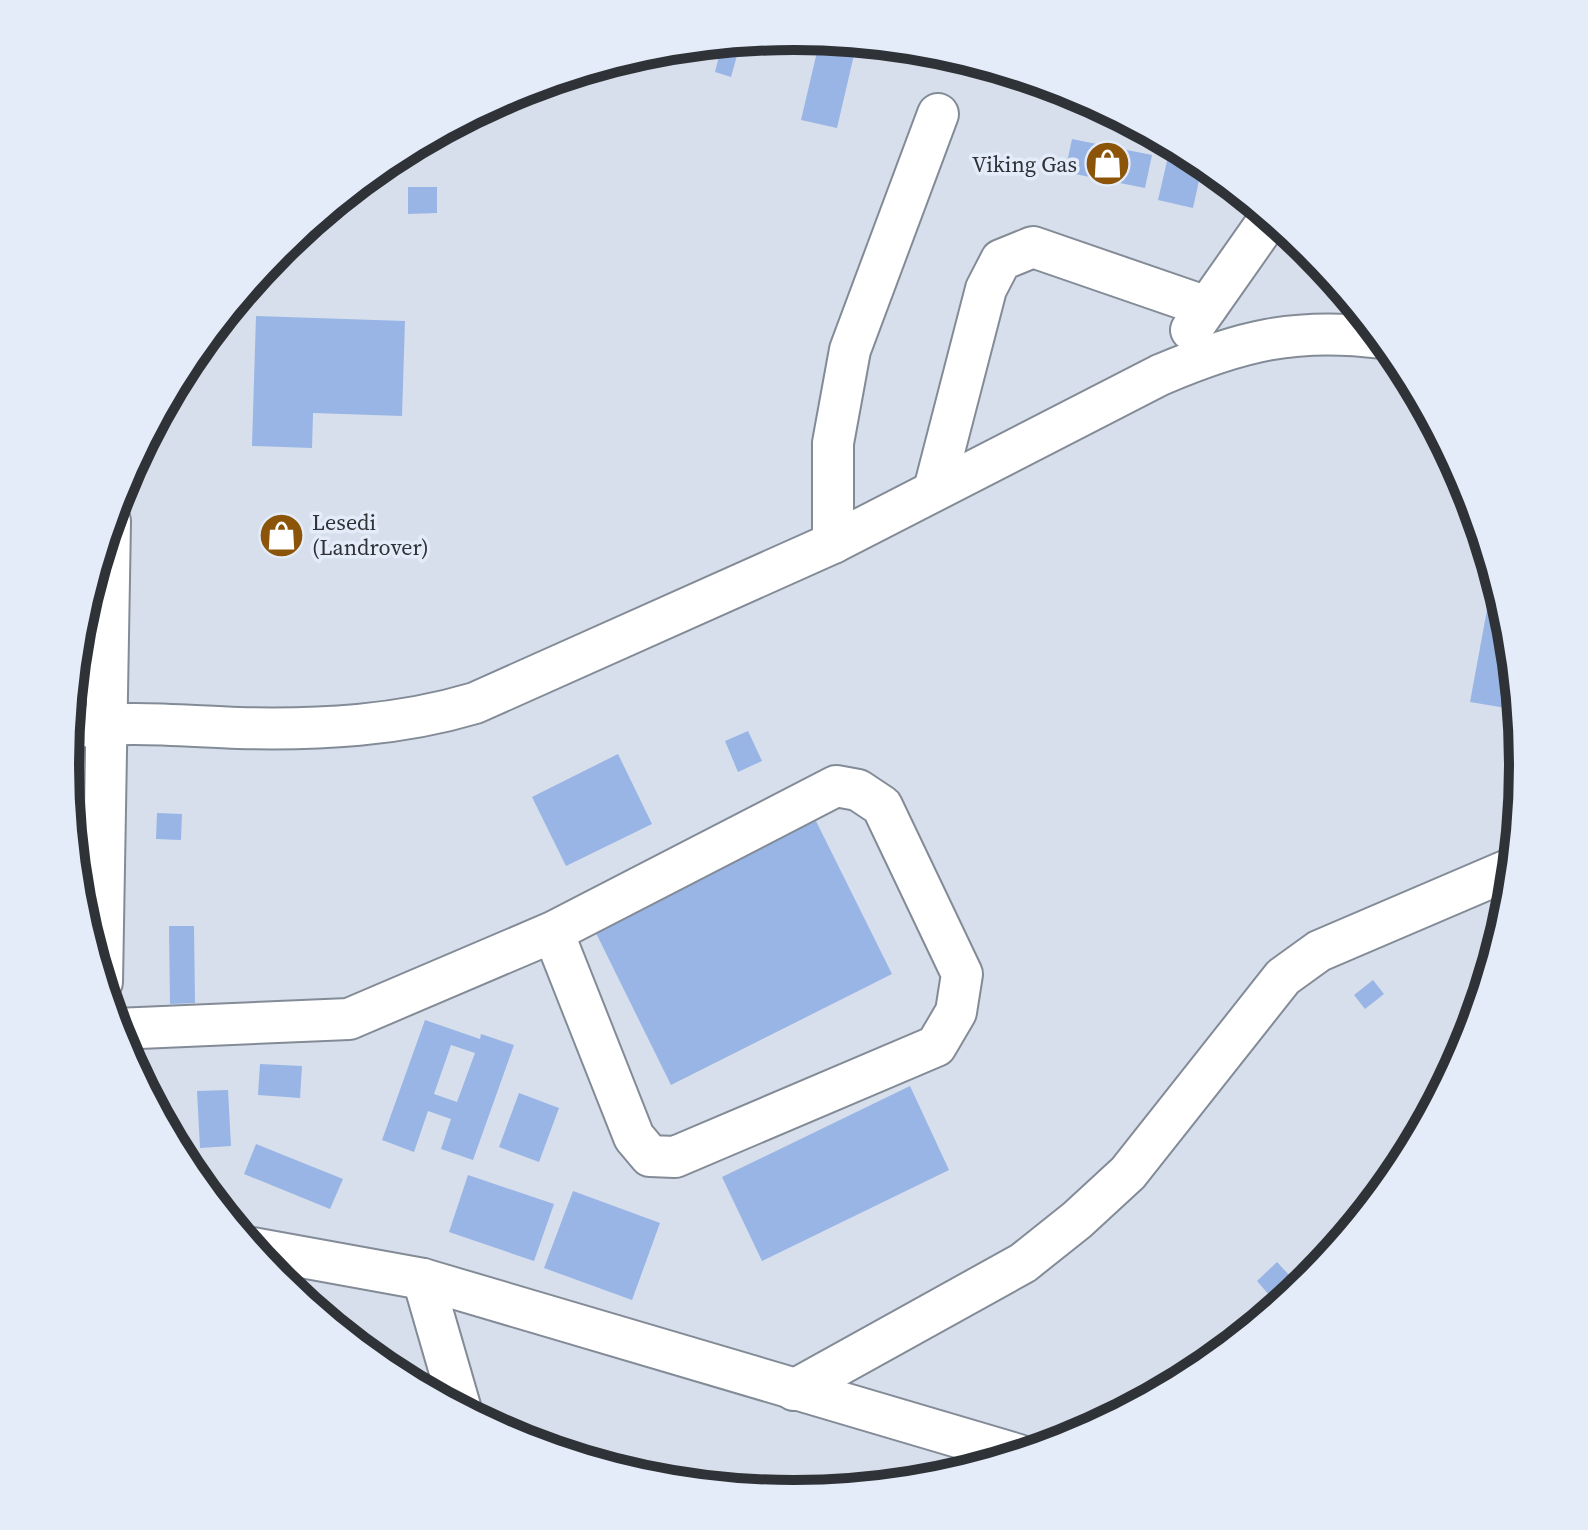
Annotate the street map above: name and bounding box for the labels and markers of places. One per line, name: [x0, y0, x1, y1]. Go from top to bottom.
shop icon: Viking Gas: [1084, 140, 1132, 188]
place label: Viking Gas: [972, 149, 1077, 179]
place label: Lesedi (Landrover): [312, 507, 429, 562]
shop icon: Lesedi (Landrover): [257, 511, 305, 559]

